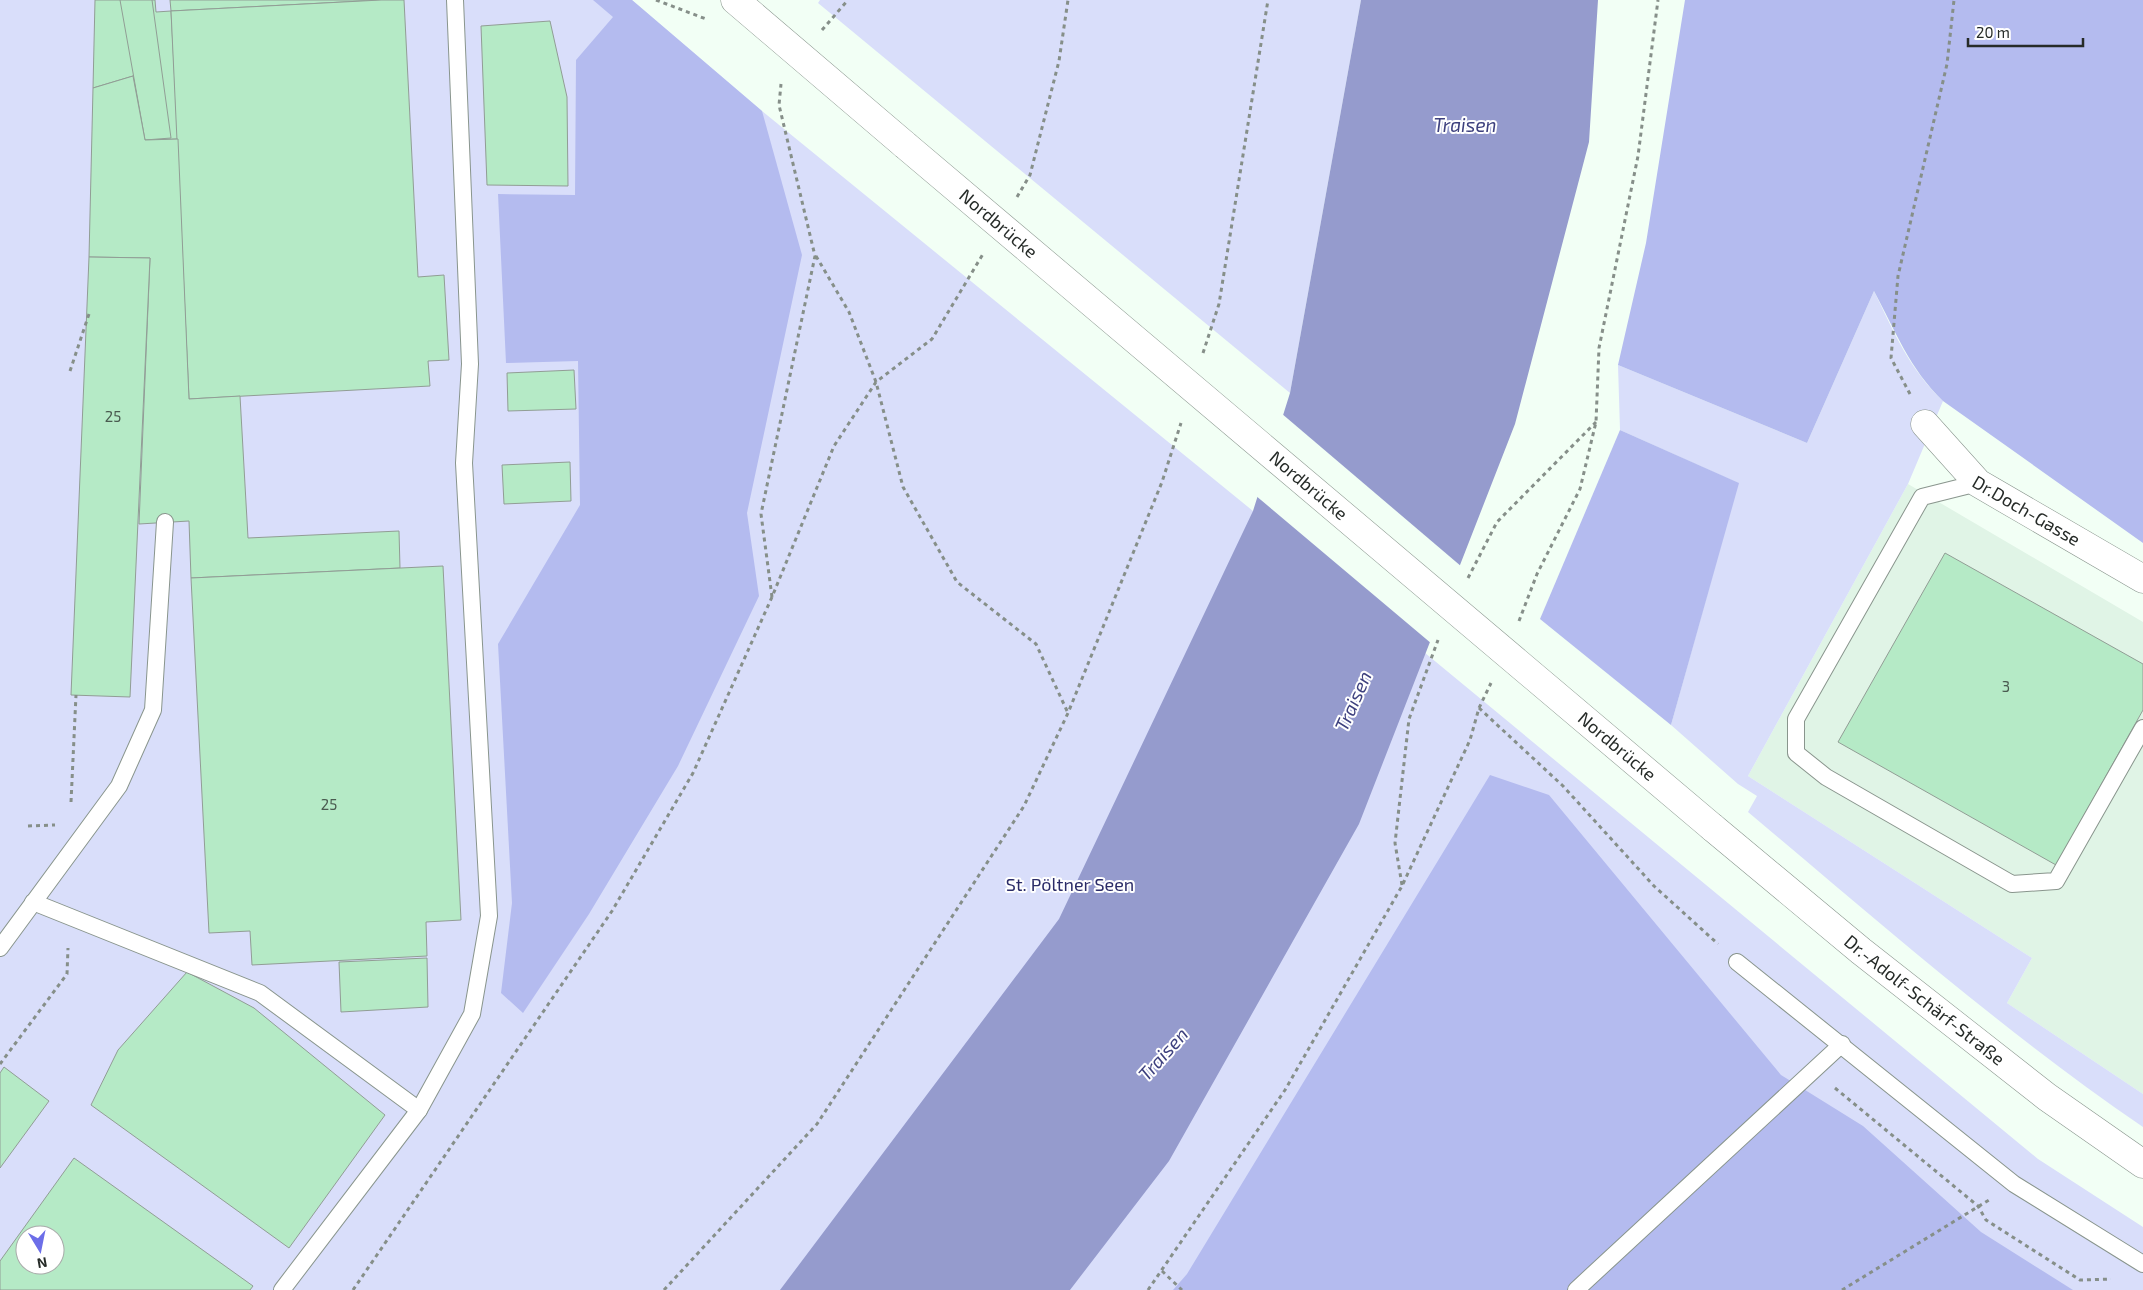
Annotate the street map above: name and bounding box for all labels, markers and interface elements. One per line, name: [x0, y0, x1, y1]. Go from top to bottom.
scale bar: [1968, 15, 2083, 47]
text: 20 m: [1976, 23, 2010, 41]
water label: Traisen: [1433, 113, 1497, 136]
street label: Nordbrücke: [955, 184, 1042, 262]
house number: 25: [105, 407, 121, 425]
street label: Nordbrücke: [1265, 446, 1352, 524]
street label: Dr.Doch-Gasse: [1969, 470, 2084, 550]
water label: Traisen: [1329, 667, 1376, 734]
house number: 3: [2002, 677, 2010, 695]
street label: Nordbrücke: [1574, 707, 1661, 785]
house number: 25: [321, 795, 337, 813]
park label: St. Pöltner Seen: [1006, 873, 1134, 895]
street label: Dr.-Adolf-Schärf-Straße: [1840, 930, 2009, 1070]
water label: Traisen: [1133, 1022, 1192, 1085]
north arrow: [15, 1225, 65, 1275]
text: N: [36, 1254, 49, 1273]

